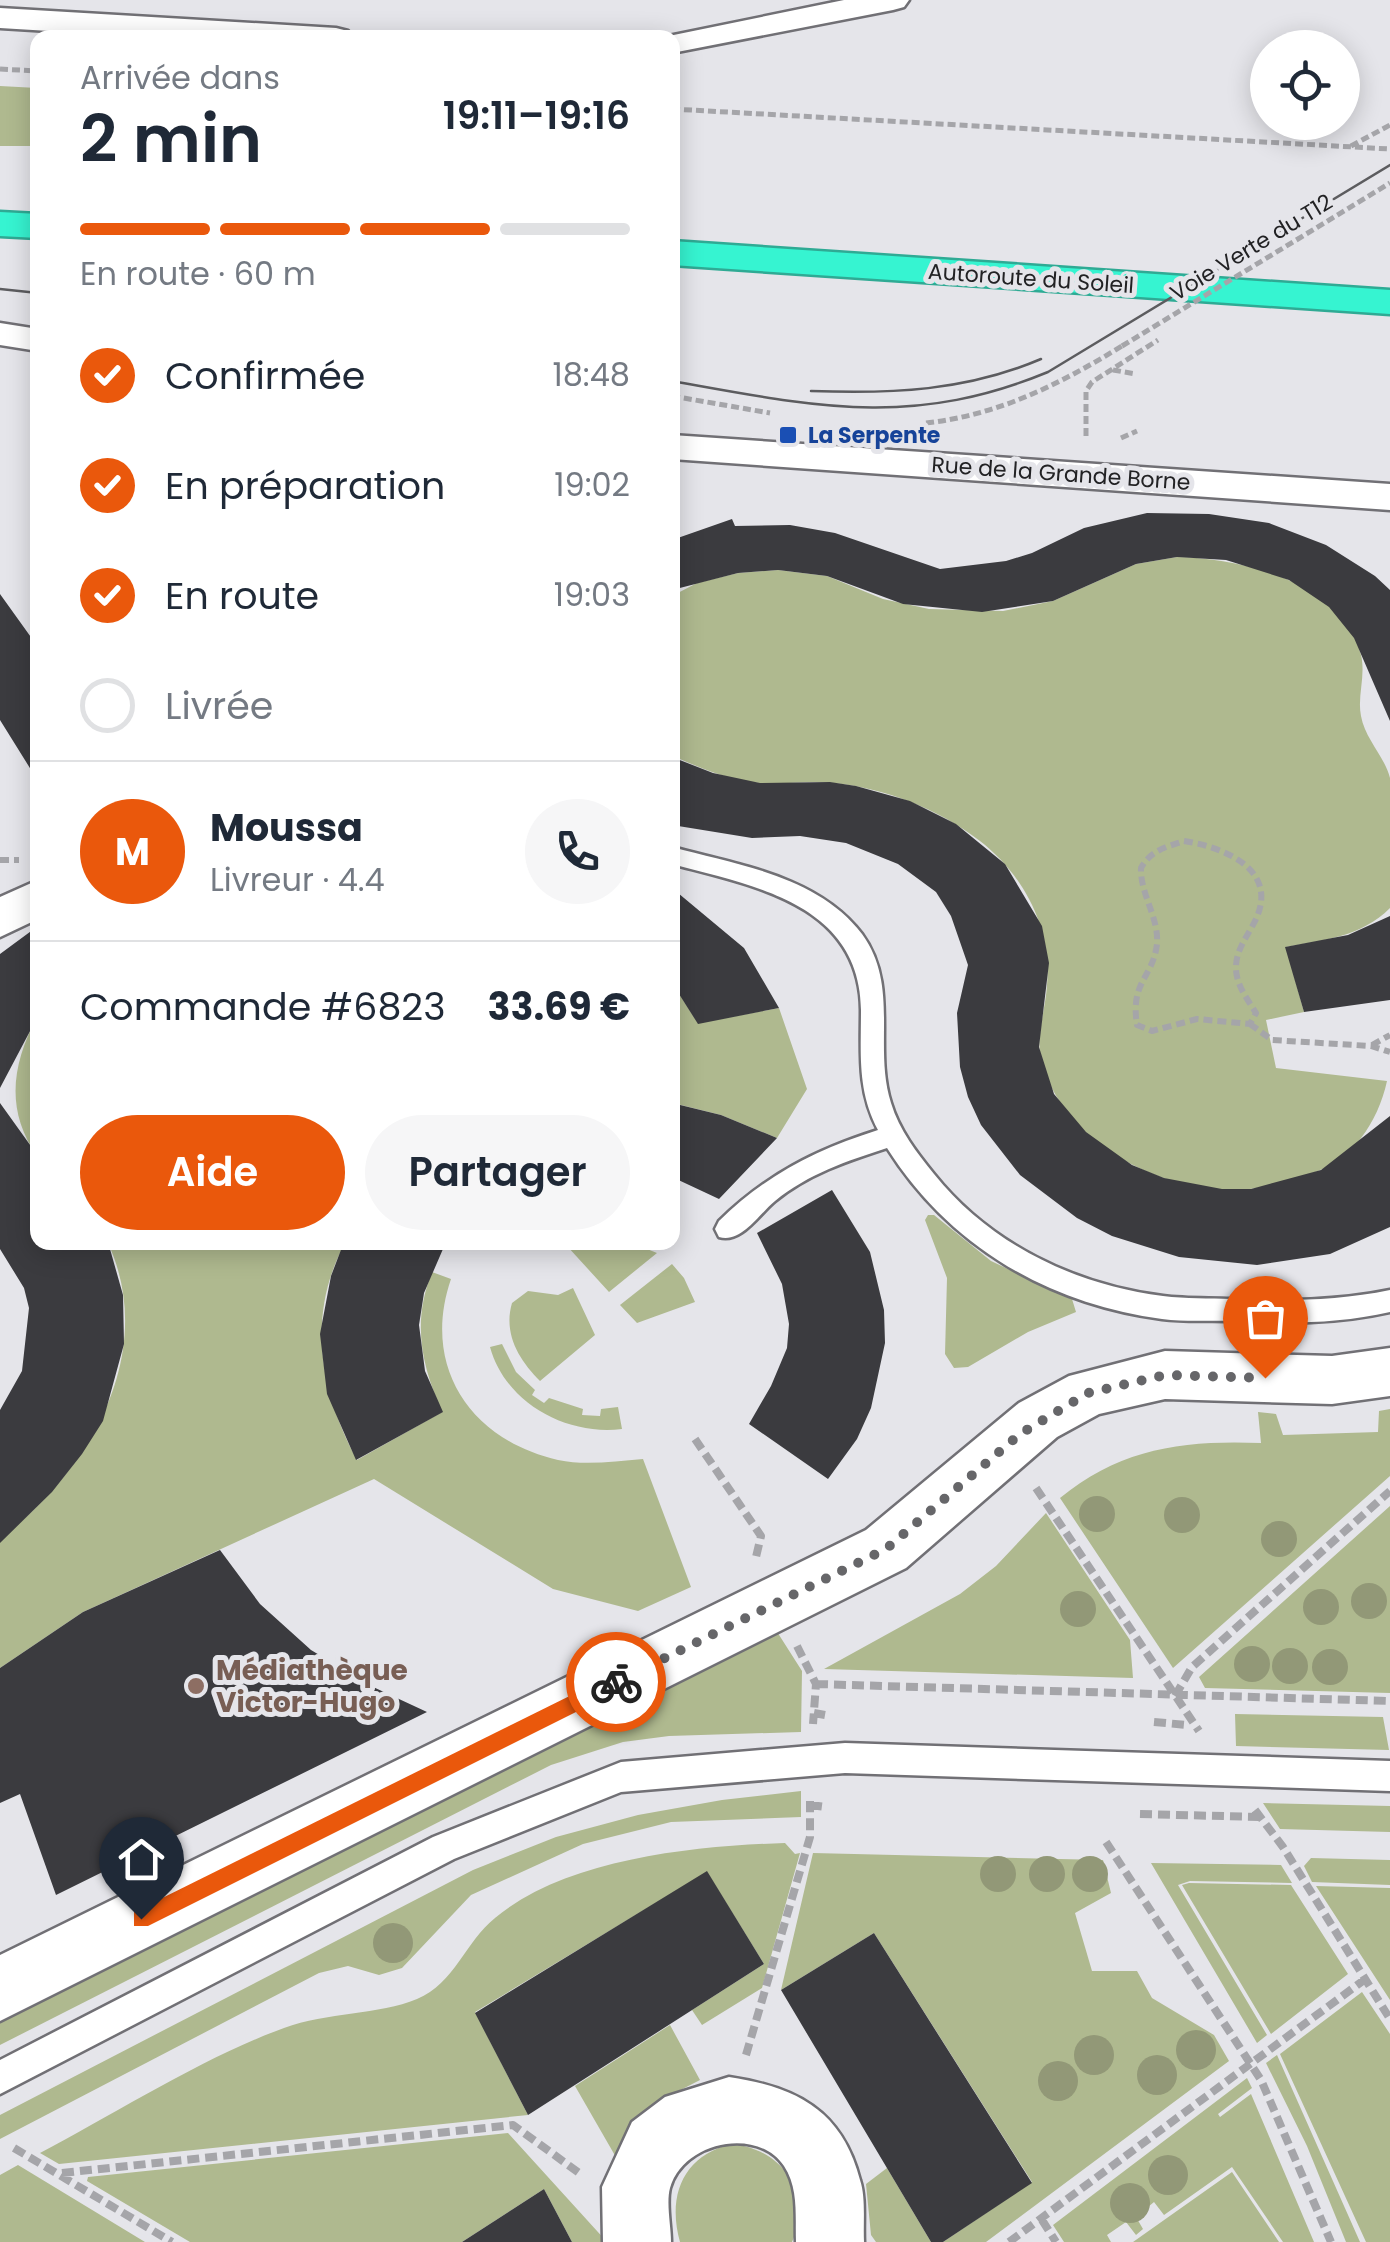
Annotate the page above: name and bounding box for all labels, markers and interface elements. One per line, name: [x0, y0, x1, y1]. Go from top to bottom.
map controls: [1250, 30, 1360, 140]
button: locate: [1250, 30, 1360, 140]
text: Arrivée dans: [80, 55, 280, 100]
text: 19:11–19:16: [443, 89, 630, 142]
text: 2 min: [80, 94, 262, 185]
street label: Voie Verte du T12: [1164, 187, 1338, 308]
text: En route · 60 m: [80, 251, 316, 296]
street label: Autoroute du Soleil: [927, 256, 1135, 301]
icon: check: [80, 348, 135, 403]
text: Confirmée: [165, 349, 365, 402]
text: 18:48: [552, 352, 630, 397]
place label: La Serpente: [808, 420, 940, 451]
marker: La Serpente: [777, 424, 799, 446]
street label: Rue de la Grande Borne: [930, 449, 1192, 498]
icon: check: [80, 458, 135, 513]
text: En préparation: [165, 459, 445, 512]
text: 19:02: [554, 462, 630, 507]
icon: check: [80, 568, 135, 623]
text: En route: [165, 569, 319, 622]
text: 19:03: [554, 572, 630, 617]
text: Livrée: [165, 679, 273, 732]
button: phone: [525, 799, 630, 904]
text: Moussa: [210, 801, 363, 854]
text: M: [115, 825, 150, 878]
text: Livreur · 4.4: [210, 857, 385, 902]
text: Commande #6823: [80, 980, 446, 1033]
text: 33.69 €: [487, 980, 630, 1033]
button: Aide: [80, 1115, 345, 1230]
button: Partager: [365, 1115, 630, 1230]
pin: [1223, 1276, 1308, 1379]
icon: bag: [1238, 1291, 1293, 1346]
courier: [566, 1632, 666, 1732]
place label: Médiathèque Victor-Hugo: [216, 1651, 408, 1722]
icon: bike: [589, 1655, 644, 1710]
marker: Médiathèque Victor-Hugo: [185, 1675, 207, 1697]
pin: [99, 1817, 184, 1920]
icon: home: [114, 1832, 169, 1887]

